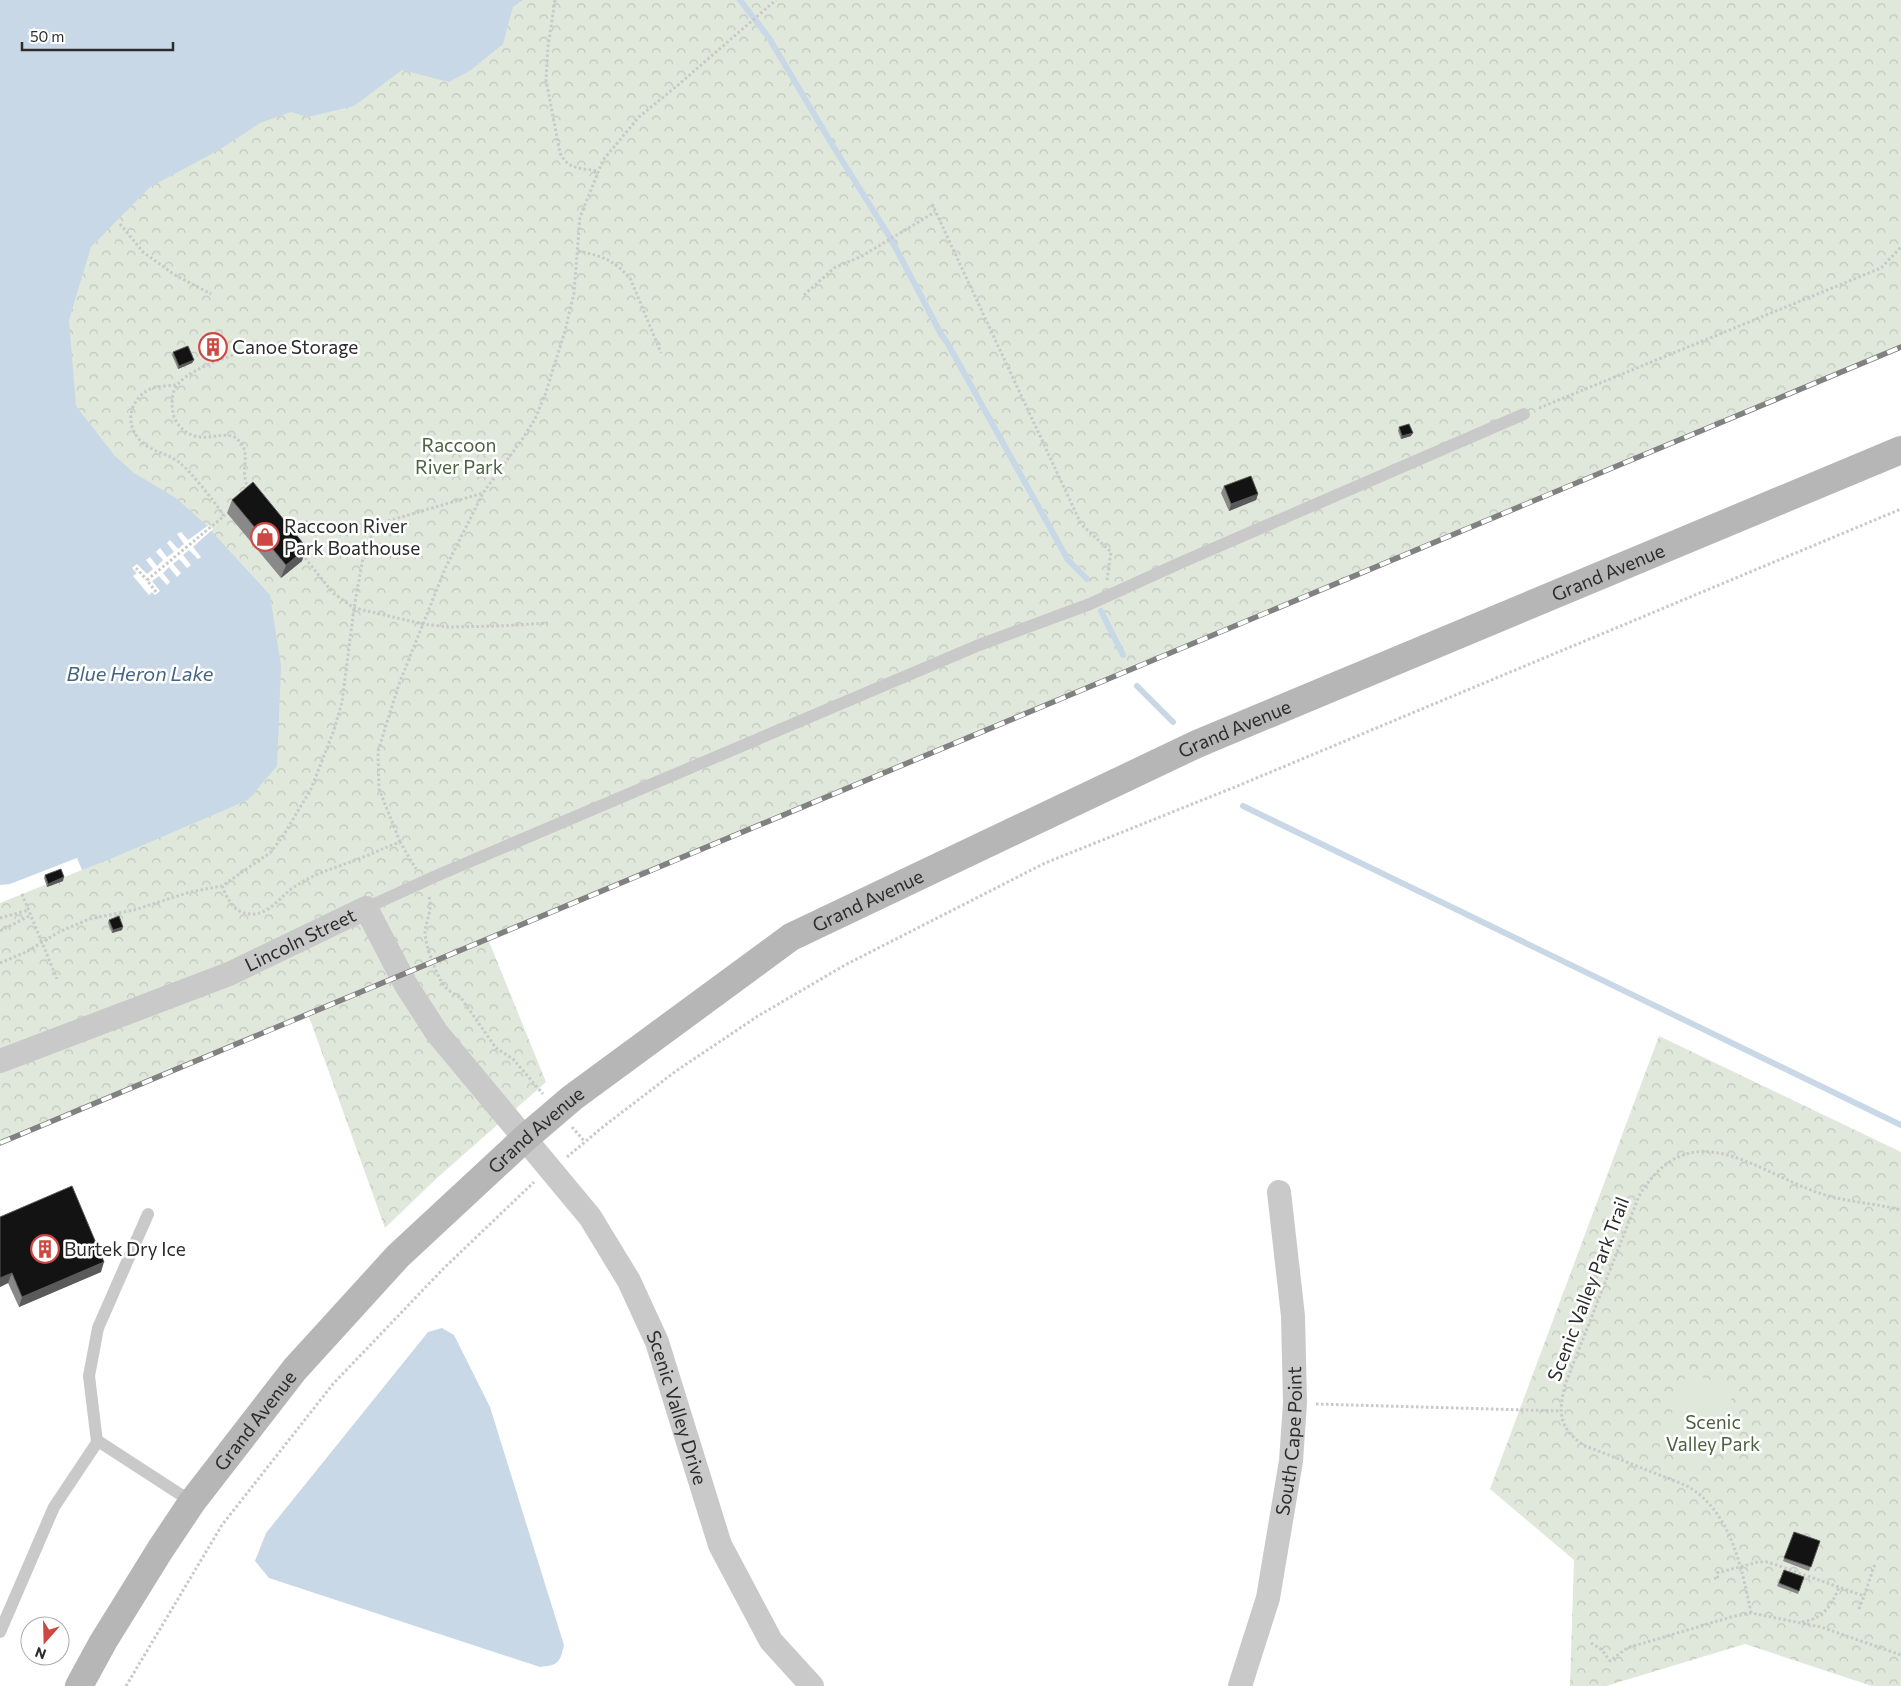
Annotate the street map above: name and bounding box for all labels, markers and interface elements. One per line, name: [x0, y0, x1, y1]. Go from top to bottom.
scale bar: [22, 20, 174, 52]
text: 50 m: [30, 27, 64, 45]
building icon: Canoe Storage: [198, 332, 228, 362]
place label: Canoe Storage: [232, 335, 358, 358]
park label: Raccoon River Park: [415, 433, 503, 478]
place label: Raccoon River Park Boathouse: [284, 514, 420, 559]
shop icon: Raccoon River Park Boathouse: [250, 522, 280, 552]
street label: Grand Avenue: [1548, 538, 1668, 606]
water label: Blue Heron Lake: [67, 661, 214, 685]
street label: Grand Avenue: [1174, 694, 1294, 762]
street label: Grand Avenue: [808, 864, 927, 936]
street label: Lincoln Street: [241, 903, 359, 976]
street label: Grand Avenue: [483, 1081, 588, 1178]
street label: Scenic Valley Park Trail: [1542, 1194, 1633, 1384]
building icon: Burtek Dry Ice: [30, 1234, 60, 1264]
place label: Burtek Dry Ice: [64, 1237, 186, 1260]
street label: Scenic Valley Drive: [642, 1327, 713, 1487]
street label: Grand Avenue: [209, 1366, 301, 1475]
street label: South Cape Point: [1270, 1366, 1306, 1517]
park label: Scenic Valley Park: [1666, 1410, 1760, 1455]
north arrow: [20, 1616, 70, 1666]
text: N: [33, 1644, 48, 1663]

